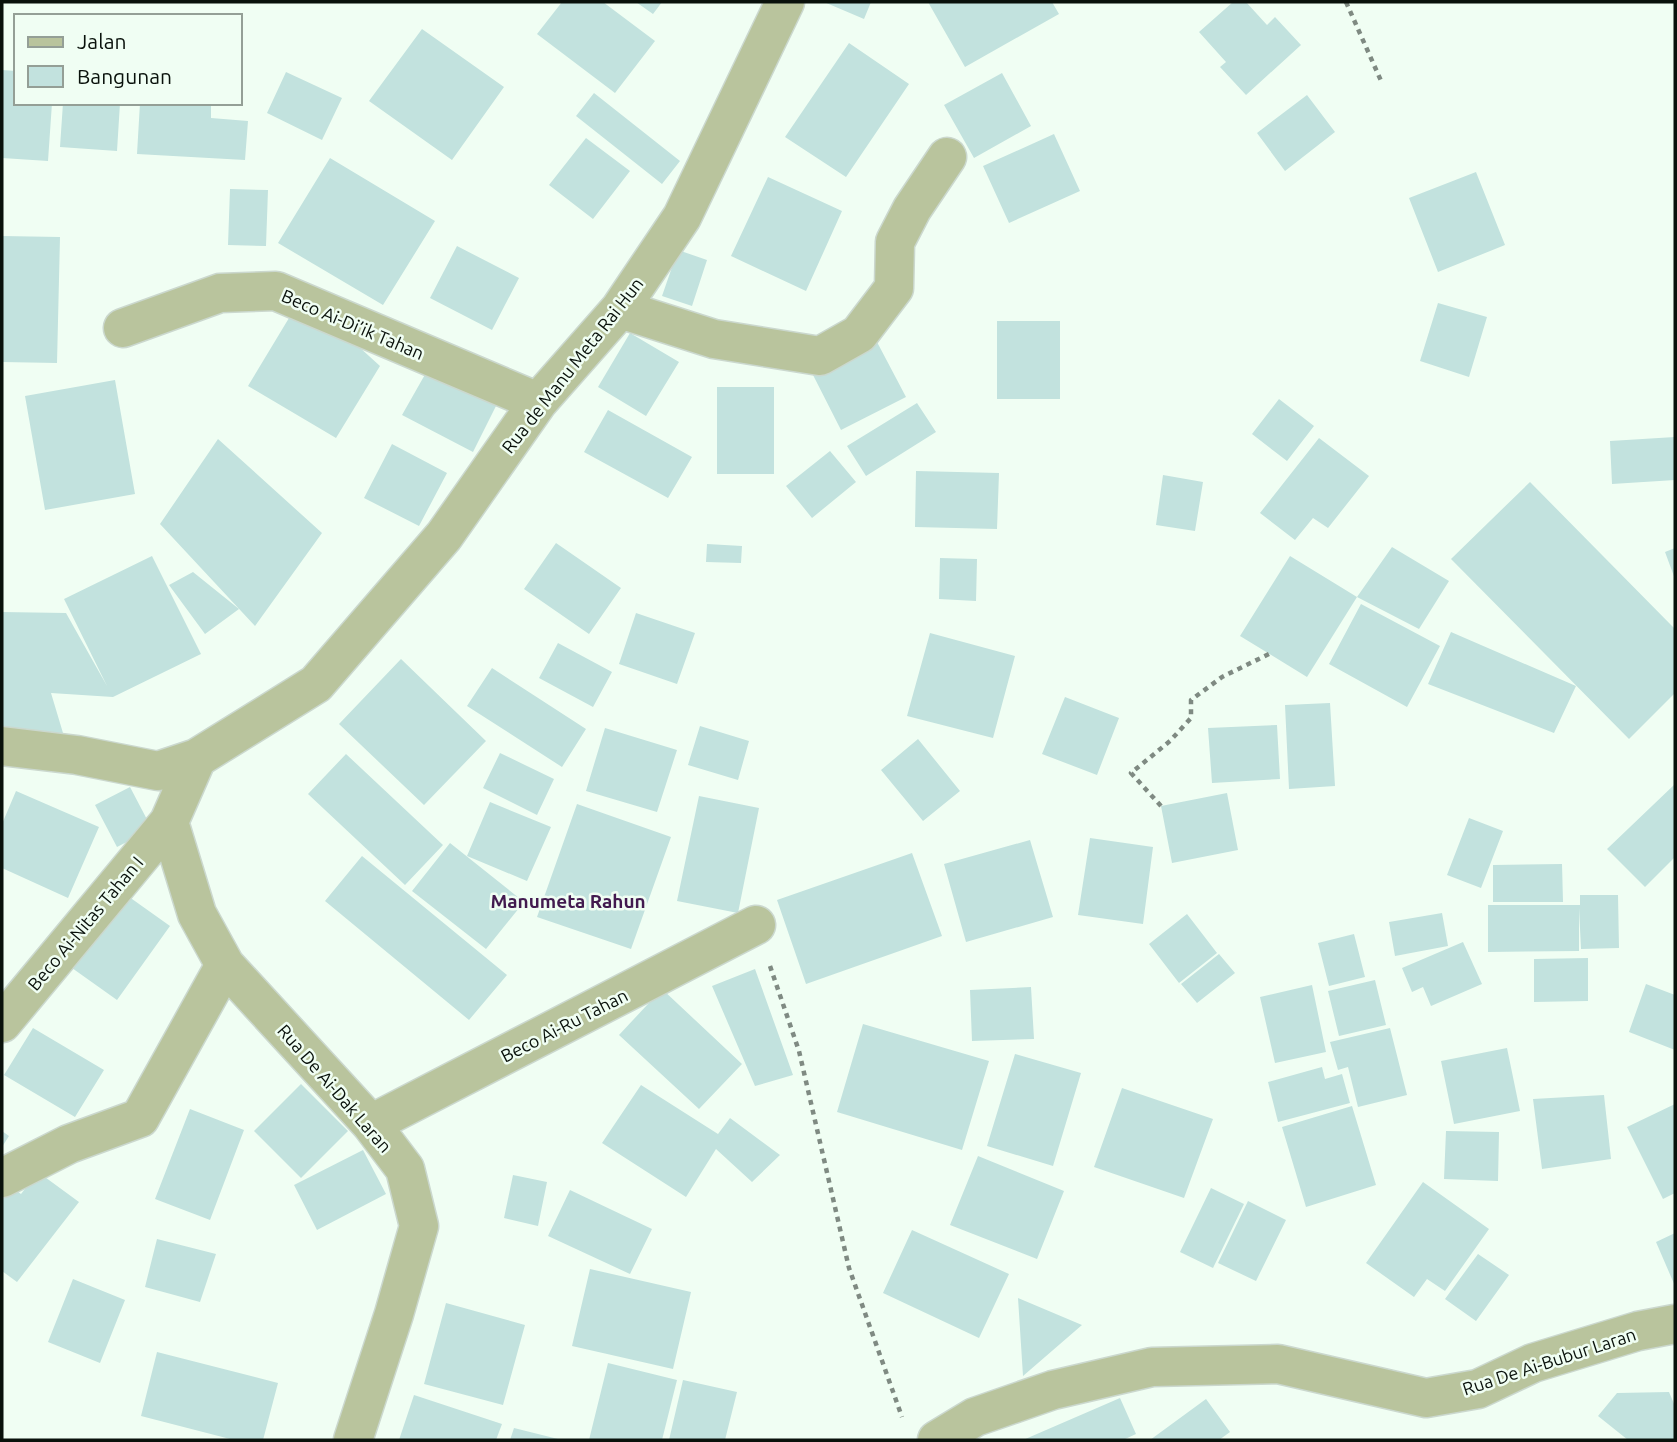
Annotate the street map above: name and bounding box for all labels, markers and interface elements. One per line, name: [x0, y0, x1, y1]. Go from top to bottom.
legend: [14, 14, 242, 105]
text: Jalan: [77, 29, 126, 53]
text: Bangunan: [77, 64, 172, 88]
street label: Rua de Manu Meta Rai Hun: [497, 273, 647, 457]
street label: Beco Ai-Di’ik Tahan: [279, 285, 427, 363]
street label: Beco Ai-Nitas Tahan I: [23, 852, 147, 994]
district label: Manumeta Rahun: [490, 890, 646, 912]
street label: Beco Ai-Ru Tahan: [497, 984, 631, 1066]
street label: Rua De Ai-Dak Laran: [274, 1020, 396, 1156]
street label: Rua De Ai-Bubur Laran: [1460, 1324, 1638, 1398]

